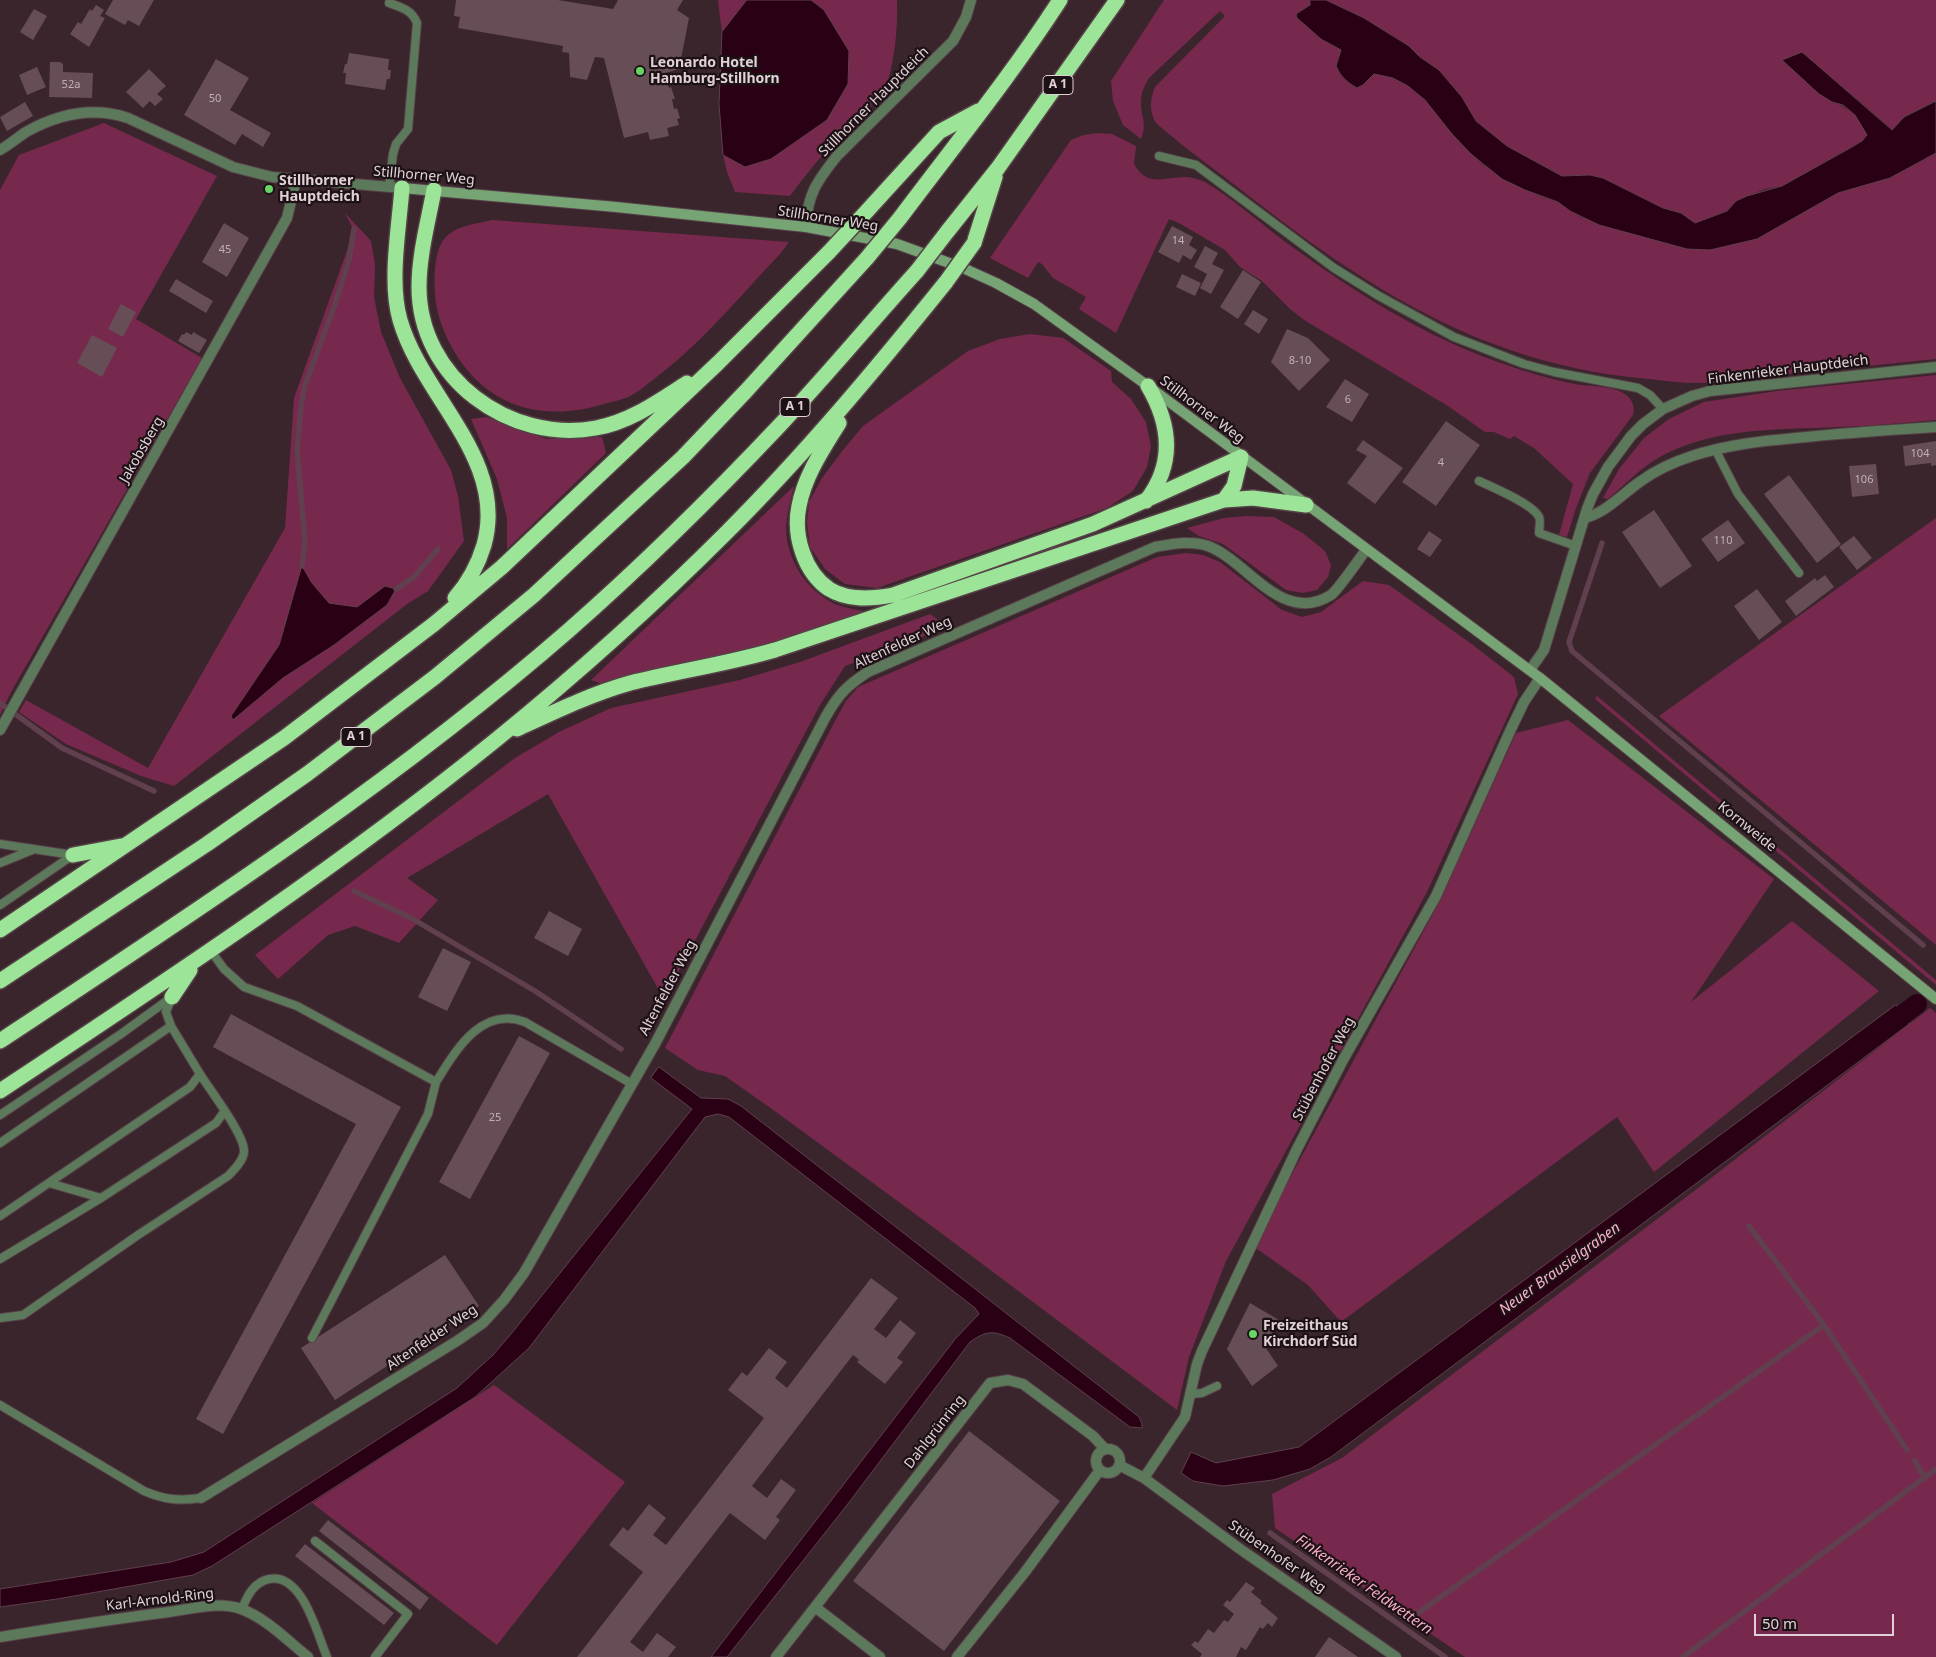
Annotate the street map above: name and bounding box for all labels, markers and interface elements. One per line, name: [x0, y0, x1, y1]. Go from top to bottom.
street label: Stillhorner Hauptdeich: [816, 44, 932, 160]
place label: Leonardo Hotel Hamburg-Stillhorn: [650, 55, 780, 88]
marker: Leonardo Hotel Hamburg-Stillhorn: [634, 65, 646, 77]
road number: A 1: [1043, 76, 1073, 94]
house number: 52a: [62, 78, 80, 92]
house number: 50: [209, 92, 221, 106]
street label: Stillhorner Weg: [373, 163, 475, 189]
place label: Stillhorner Hauptdeich: [279, 173, 360, 206]
marker: Stillhorner Hauptdeich: [263, 183, 275, 195]
street label: Stillhorner Weg: [776, 203, 880, 235]
house number: 14: [1172, 234, 1184, 248]
house number: 45: [219, 243, 231, 257]
street label: Finkenrieker Hauptdeich: [1707, 352, 1869, 388]
house number: 8-10: [1289, 354, 1311, 368]
street label: Stillhorner Weg: [1156, 373, 1248, 447]
house number: 6: [1345, 393, 1351, 407]
road number: A 1: [780, 398, 810, 417]
street label: Jakobsberg: [116, 414, 168, 486]
house number: 104: [1911, 447, 1929, 461]
house number: 4: [1438, 456, 1444, 470]
house number: 106: [1855, 473, 1873, 487]
house number: 110: [1714, 534, 1732, 548]
street label: Altenfelder Weg: [852, 613, 954, 673]
road number: A 1: [341, 728, 371, 746]
street label: Kornweide: [1714, 798, 1780, 856]
street label: Altenfelder Weg: [636, 937, 700, 1039]
street label: Stübenhofer Weg: [1290, 1014, 1358, 1124]
house number: 25: [489, 1111, 501, 1125]
water label: Neuer Brausielgraben: [1496, 1219, 1624, 1319]
street label: Altenfelder Weg: [384, 1301, 480, 1375]
place label: Freizeithaus Kirchdorf Süd: [1263, 1318, 1357, 1350]
marker: Freizeithaus Kirchdorf Süd: [1247, 1328, 1259, 1340]
street label: Dahlgrünring: [901, 1392, 969, 1472]
street label: Stübenhofer Weg: [1225, 1517, 1329, 1597]
water label: Finkenrieker Feldwettern: [1292, 1531, 1436, 1639]
street label: Karl-Arnold-Ring: [105, 1585, 215, 1615]
scale bar: [1756, 1604, 1896, 1636]
text: 50 m: [1762, 1613, 1797, 1633]

